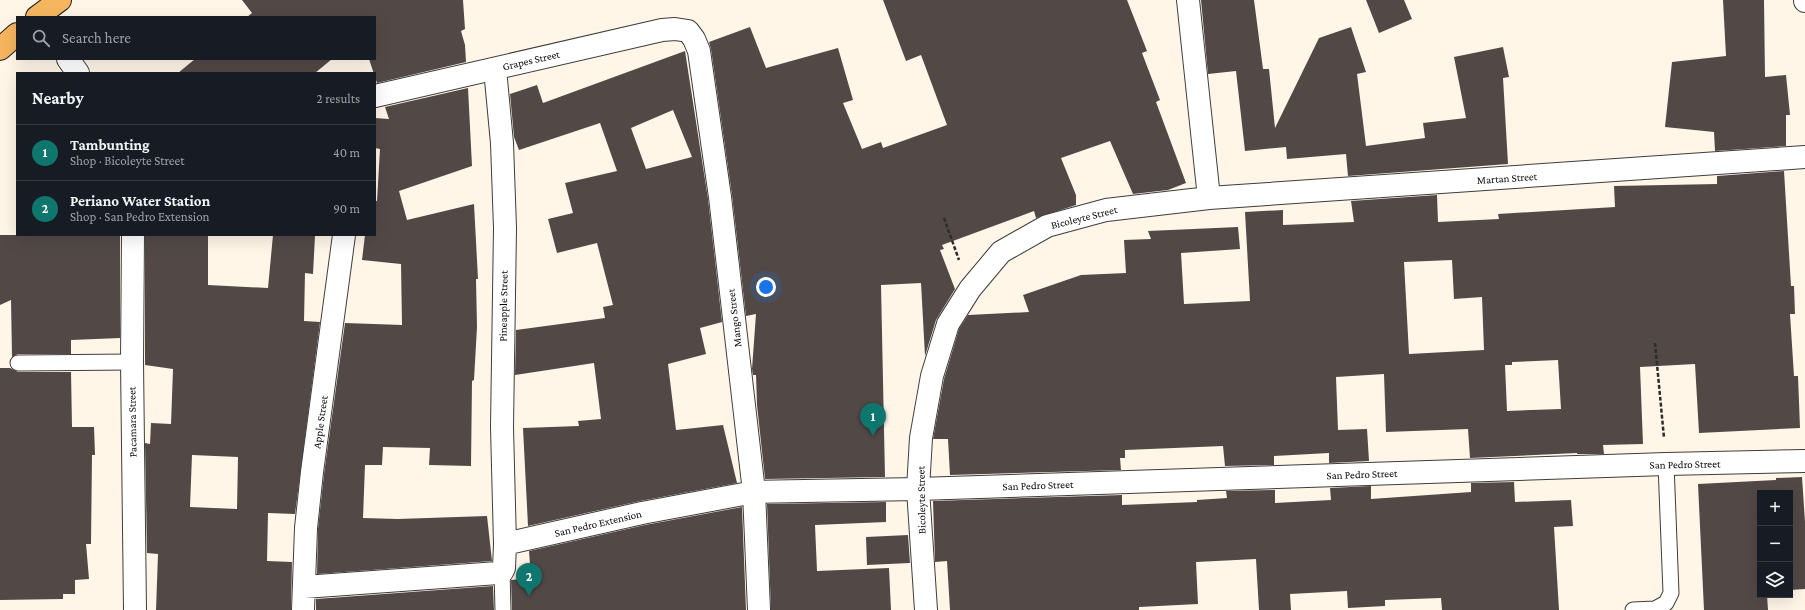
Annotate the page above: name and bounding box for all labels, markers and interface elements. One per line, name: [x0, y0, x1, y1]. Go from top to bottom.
search box: [16, 16, 376, 60]
icon: search: [30, 27, 52, 49]
text: Search here: [62, 30, 131, 46]
street label: Grapes Street: [501, 47, 561, 73]
text: Nearby: [32, 89, 84, 108]
text: 2 results: [317, 91, 360, 106]
text: Tambunting: [70, 137, 150, 153]
text: 1: [43, 145, 47, 160]
text: 40 m: [333, 145, 360, 160]
text: Shop · Bicoleyte Street: [70, 153, 185, 168]
street label: Martan Street: [1476, 170, 1538, 186]
text: Periano Water Station: [70, 193, 210, 209]
text: 2: [42, 201, 48, 216]
text: 90 m: [333, 201, 360, 216]
street label: Bicoleyte Street: [1050, 203, 1119, 232]
text: Shop · San Pedro Extension: [70, 209, 210, 224]
street label: Pineapple Street: [496, 270, 511, 342]
your location: [756, 277, 776, 297]
street label: Mango Street: [724, 288, 745, 348]
street label: Pacamara Street: [125, 386, 139, 457]
street label: Apple Street: [310, 394, 331, 449]
pin: 1: [860, 403, 886, 436]
street label: San Pedro Street: [1649, 457, 1721, 471]
street label: Bicoleyte Street: [914, 466, 929, 534]
street label: San Pedro Street: [1326, 467, 1398, 481]
street label: San Pedro Street: [1002, 478, 1074, 492]
map controls: [1757, 490, 1793, 598]
button: +: [1757, 490, 1793, 526]
street label: San Pedro Extension: [553, 507, 643, 539]
button: −: [1757, 526, 1793, 562]
button: layers: [1757, 562, 1793, 598]
pin: 2: [516, 563, 542, 596]

